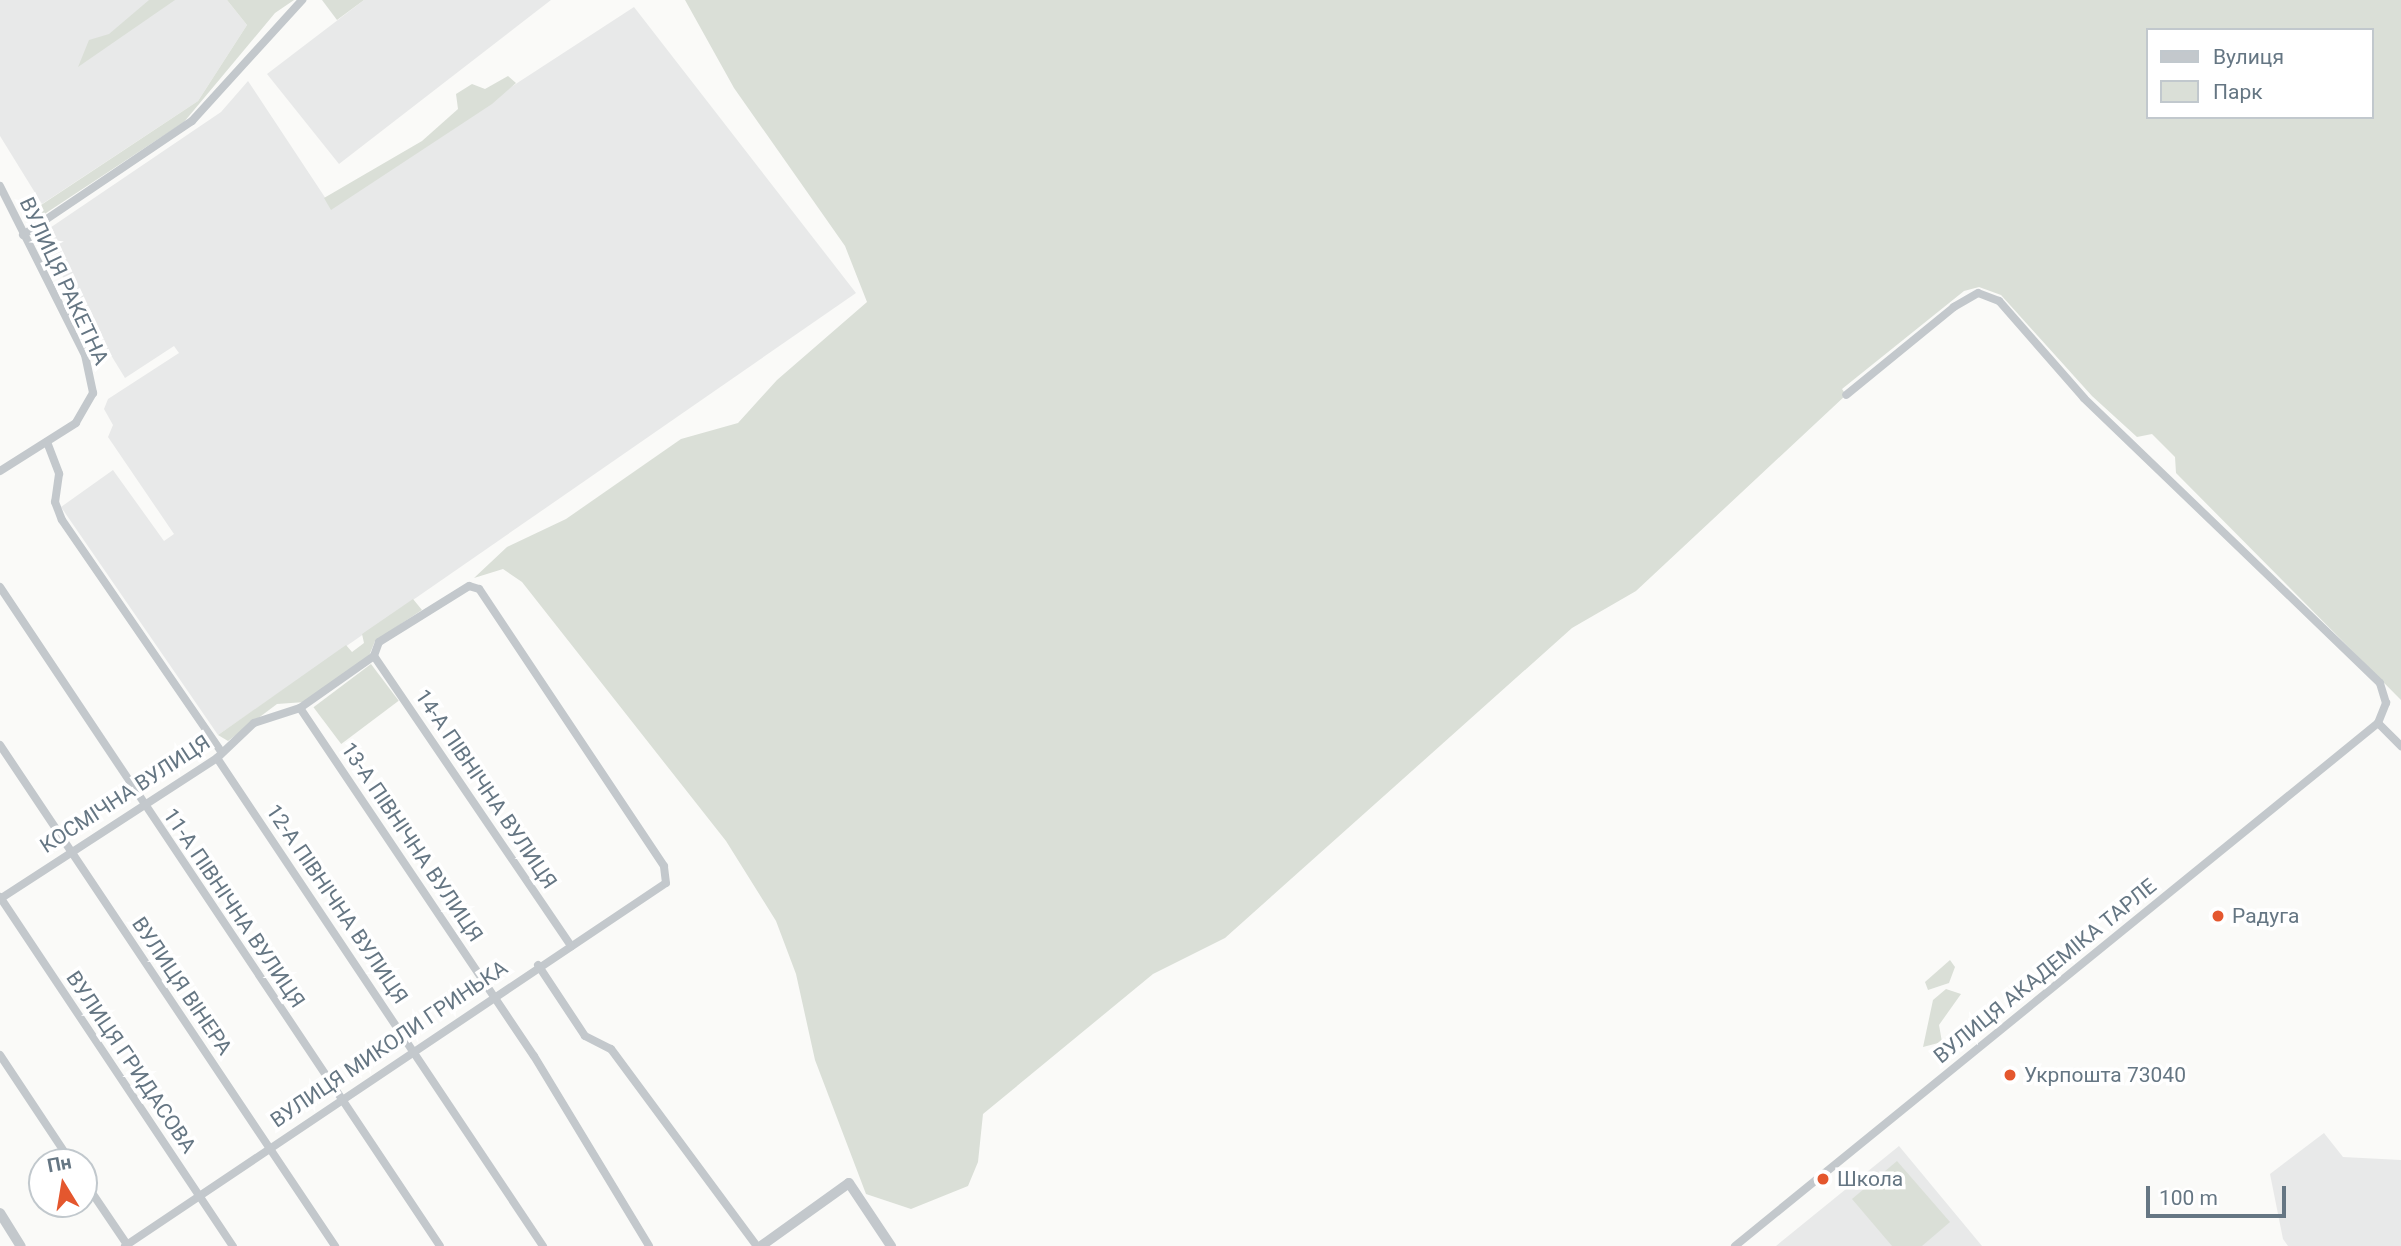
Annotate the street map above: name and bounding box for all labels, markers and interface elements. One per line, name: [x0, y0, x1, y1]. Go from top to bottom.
legend: [2146, 28, 2373, 119]
text: Вулиця: [2213, 45, 2284, 69]
text: Парк: [2213, 80, 2263, 104]
street label: ВУЛИЦЯ РАКЕТНА: [14, 193, 114, 369]
street label: 14-А ПІВНІЧНА ВУЛИЦЯ: [410, 684, 562, 894]
street label: КОСМІЧНА ВУЛИЦЯ: [35, 730, 215, 858]
street label: 13-А ПІВНІЧНА ВУЛИЦЯ: [336, 737, 488, 947]
street label: 12-А ПІВНІЧНА ВУЛИЦЯ: [261, 799, 413, 1009]
street label: 11-А ПІВНІЧНА ВУЛИЦЯ: [158, 803, 310, 1013]
street label: ВУЛИЦЯ АКАДЕМІКА ТАРЛЕ: [1928, 873, 2162, 1069]
place label: Радуга: [2232, 903, 2299, 929]
marker: Радуга: [2210, 908, 2226, 924]
street label: ВУЛИЦЯ ВІНЕРА: [127, 912, 237, 1060]
street label: ВУЛИЦЯ МИКОЛИ ГРИНЬКА: [266, 955, 512, 1133]
street label: ВУЛИЦЯ ГРИДАСОВА: [61, 966, 201, 1158]
place label: Укрпошта 73040: [2024, 1062, 2186, 1088]
marker: Укрпошта 73040: [2002, 1067, 2018, 1083]
north arrow: [28, 1148, 98, 1218]
text: Пн: [45, 1150, 73, 1177]
place label: Школа: [1837, 1166, 1903, 1192]
marker: Школа: [1815, 1171, 1831, 1187]
scale bar: [2149, 1172, 2289, 1216]
text: 100 m: [2159, 1186, 2218, 1210]

